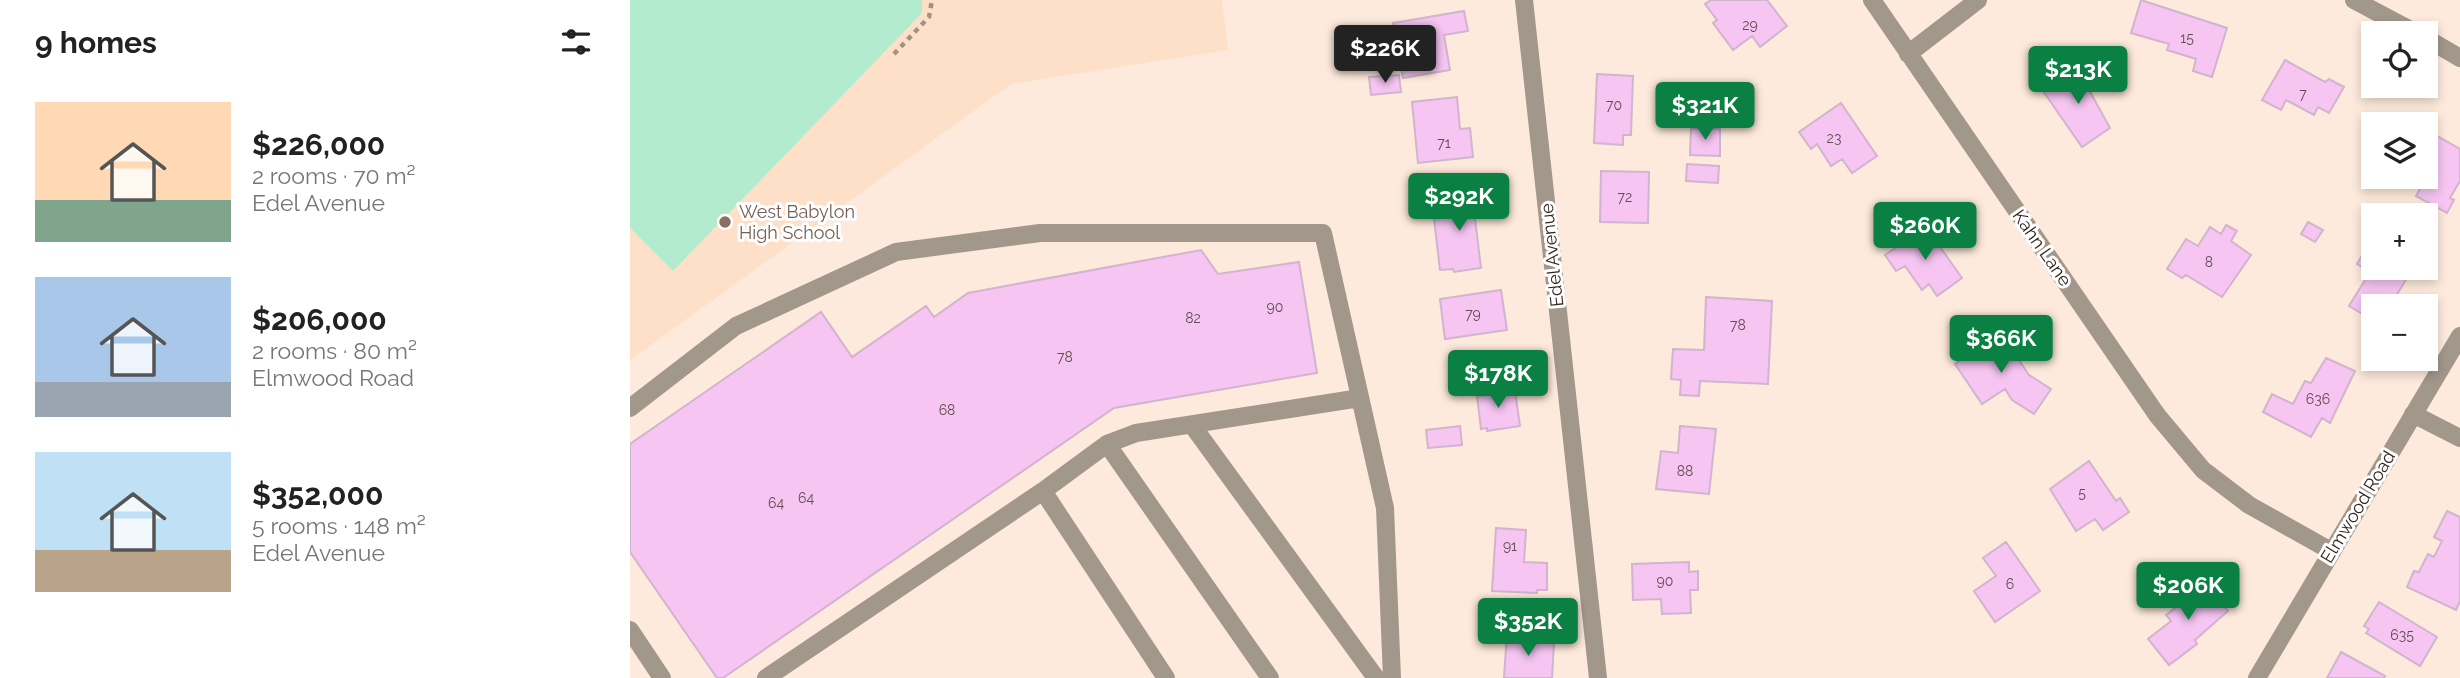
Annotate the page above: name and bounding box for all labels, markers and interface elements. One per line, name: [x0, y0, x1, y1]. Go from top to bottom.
house number: 29: [1742, 17, 1758, 33]
map controls: [2361, 21, 2438, 371]
button: locate: [2361, 21, 2438, 98]
icon: filters: [557, 23, 595, 61]
text: 9 homes: [35, 25, 157, 60]
pin: $226K: [1336, 25, 1434, 85]
house number: 15: [2180, 30, 2194, 46]
text: $226K: [1350, 34, 1420, 61]
pin: $213K: [2029, 46, 2127, 106]
text: $213K: [2044, 55, 2112, 82]
pin: $321K: [1656, 82, 1754, 142]
house number: 7: [2299, 86, 2307, 102]
text: $321K: [1671, 91, 1739, 118]
house number: 70: [1606, 97, 1622, 113]
button: layers: [2361, 112, 2438, 189]
text: $226,000: [252, 127, 385, 162]
icon: home: [91, 130, 175, 214]
house number: 23: [1827, 130, 1841, 146]
house number: 71: [1437, 135, 1451, 151]
text: 2 rooms · 70 m²: [252, 162, 415, 189]
pin: $292K: [1410, 174, 1508, 233]
text: $292K: [1424, 182, 1494, 209]
text: Edel Avenue: [252, 189, 385, 216]
house number: 72: [1618, 189, 1632, 205]
place label: West Babylon High School: [739, 201, 855, 243]
street label: Edel Avenue: [1536, 202, 1567, 308]
pin: $260K: [1876, 202, 1974, 262]
button: +: [2361, 203, 2438, 280]
street label: Kahn Lane: [2008, 206, 2077, 290]
text: $260K: [1889, 211, 1961, 238]
marker: West Babylon High School: [717, 214, 733, 230]
house number: 8: [2205, 254, 2213, 270]
button: −: [2361, 294, 2438, 371]
house number: 90: [1267, 299, 1283, 315]
text: $206,000: [252, 302, 387, 337]
icon: home: [91, 305, 175, 389]
house number: 79: [1465, 306, 1481, 322]
house number: 82: [1185, 310, 1201, 326]
pin: $366K: [1952, 316, 2050, 375]
house number: 78: [1730, 317, 1746, 333]
text: $366K: [1966, 324, 2036, 351]
text: 2 rooms · 80 m²: [252, 337, 417, 364]
house number: 78: [1057, 349, 1073, 365]
pin: $178K: [1449, 350, 1547, 410]
text: $178K: [1464, 359, 1532, 386]
text: Elmwood Road: [252, 364, 414, 391]
house number: 636: [2306, 391, 2330, 407]
house number: 68: [939, 402, 955, 418]
street label: Elmwood Road: [2316, 447, 2399, 567]
house number: 88: [1677, 463, 1693, 479]
text: $352,000: [252, 477, 383, 512]
icon: home: [91, 480, 175, 564]
house number: 5: [2078, 485, 2086, 501]
house number: 64: [798, 490, 814, 506]
house number: 64: [768, 495, 784, 511]
text: 5 rooms · 148 m²: [252, 512, 426, 539]
house number: 91: [1503, 538, 1517, 554]
text: Edel Avenue: [252, 539, 385, 566]
pin: $206K: [2139, 562, 2237, 622]
text: $206K: [2152, 571, 2224, 598]
house number: 90: [1657, 573, 1673, 589]
house number: 6: [2006, 576, 2014, 592]
pin: $352K: [1479, 598, 1577, 658]
text: $352K: [1494, 607, 1562, 634]
house number: 635: [2390, 627, 2414, 643]

